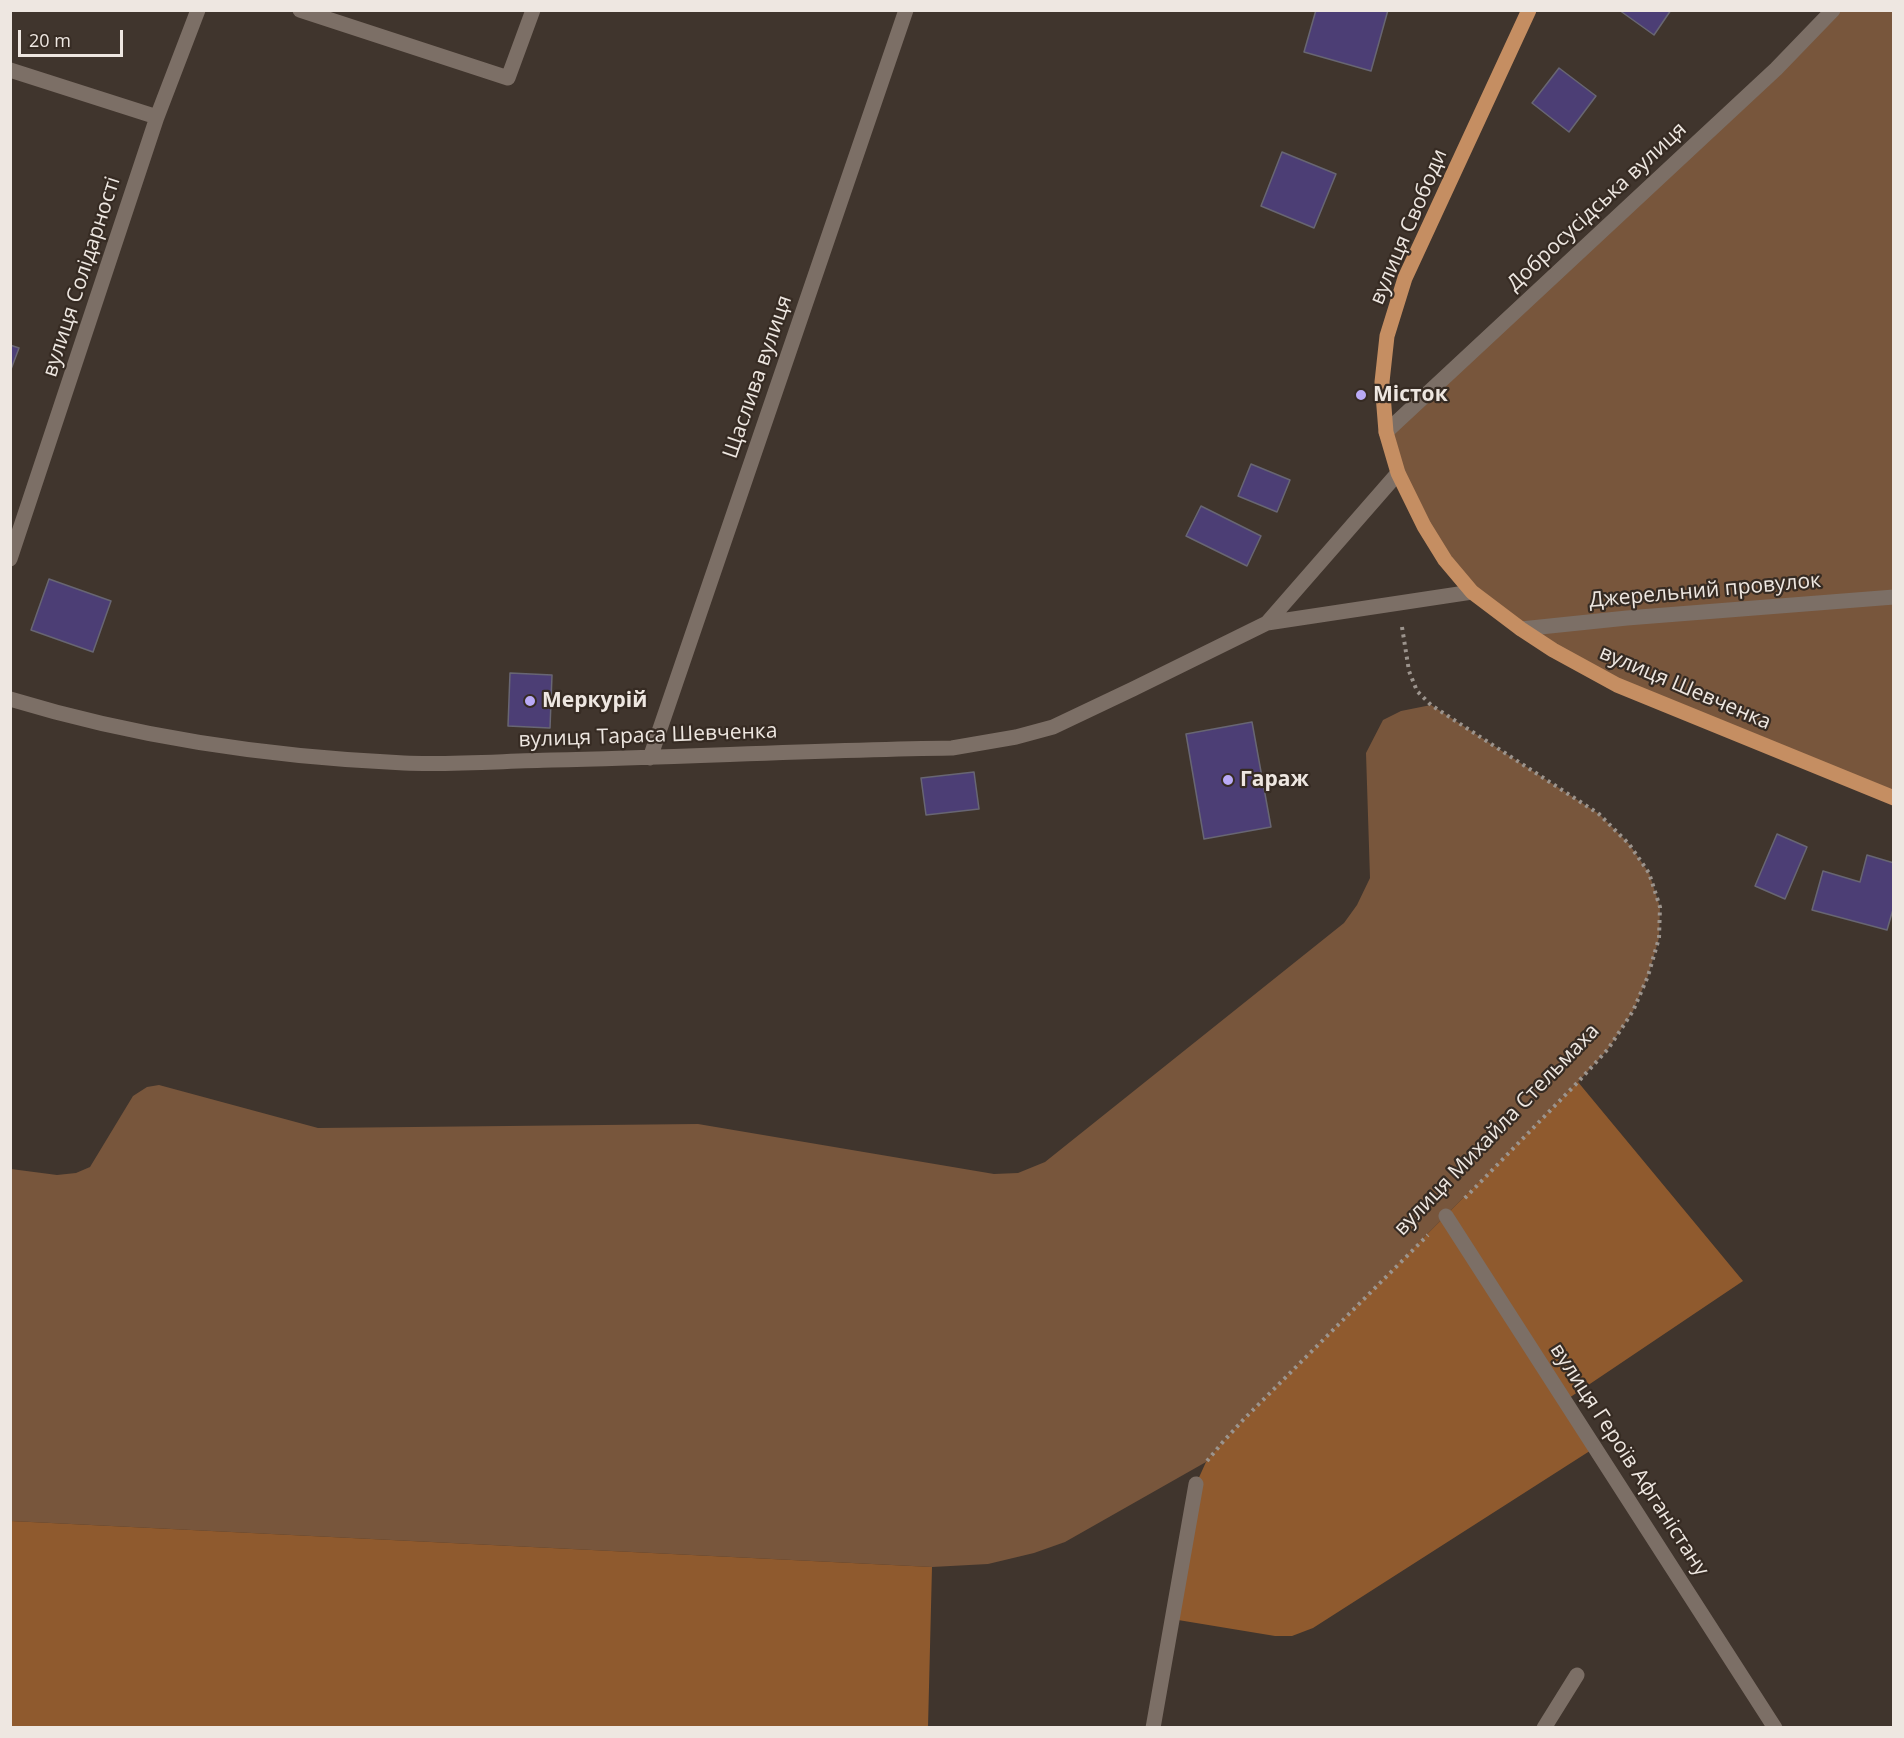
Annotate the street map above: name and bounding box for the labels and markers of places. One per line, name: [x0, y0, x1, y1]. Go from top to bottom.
place label: Місток: [1373, 382, 1448, 408]
marker: Місток: [1354, 388, 1368, 402]
place label: Меркурій: [542, 688, 647, 714]
marker: Меркурій: [523, 694, 537, 708]
place label: Гараж: [1240, 767, 1309, 793]
marker: Гараж: [1221, 773, 1235, 787]

